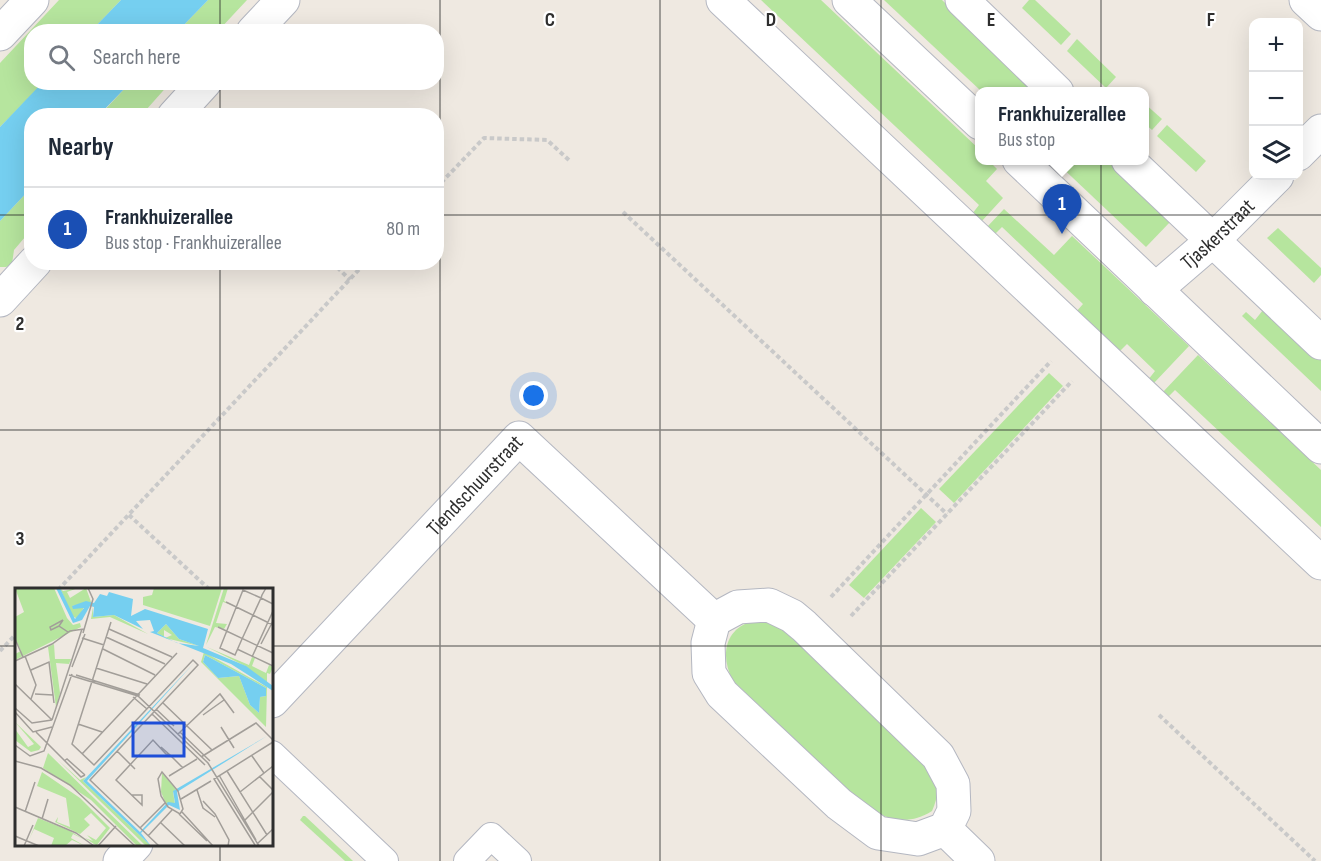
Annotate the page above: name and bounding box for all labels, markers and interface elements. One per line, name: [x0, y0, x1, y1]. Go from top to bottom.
text: C: [545, 8, 555, 32]
text: D: [766, 8, 776, 32]
text: E: [987, 8, 995, 32]
text: F: [1207, 8, 1215, 32]
map controls: [1249, 18, 1303, 180]
button: +: [1249, 18, 1303, 72]
search box: [24, 24, 444, 90]
icon: search: [45, 41, 78, 74]
text: Search here: [93, 44, 180, 71]
button: −: [1249, 72, 1303, 126]
popup: [975, 87, 1149, 165]
text: Frankhuizerallee: [998, 101, 1126, 128]
button: layers: [1249, 126, 1303, 180]
text: Bus stop: [998, 128, 1055, 152]
text: Nearby: [48, 132, 114, 163]
pin: 1: [1042, 184, 1082, 234]
street label: Tjaskerstraat: [1176, 193, 1260, 275]
text: Frankhuizerallee: [105, 204, 233, 231]
text: 1: [64, 217, 71, 241]
text: 80 m: [386, 217, 420, 241]
text: Bus stop · Frankhuizerallee: [105, 231, 282, 255]
text: 2: [16, 312, 24, 336]
your location: [519, 381, 548, 410]
street label: Tiendschuurstraat: [421, 430, 528, 541]
text: 3: [16, 527, 25, 551]
inset map: [15, 588, 273, 846]

